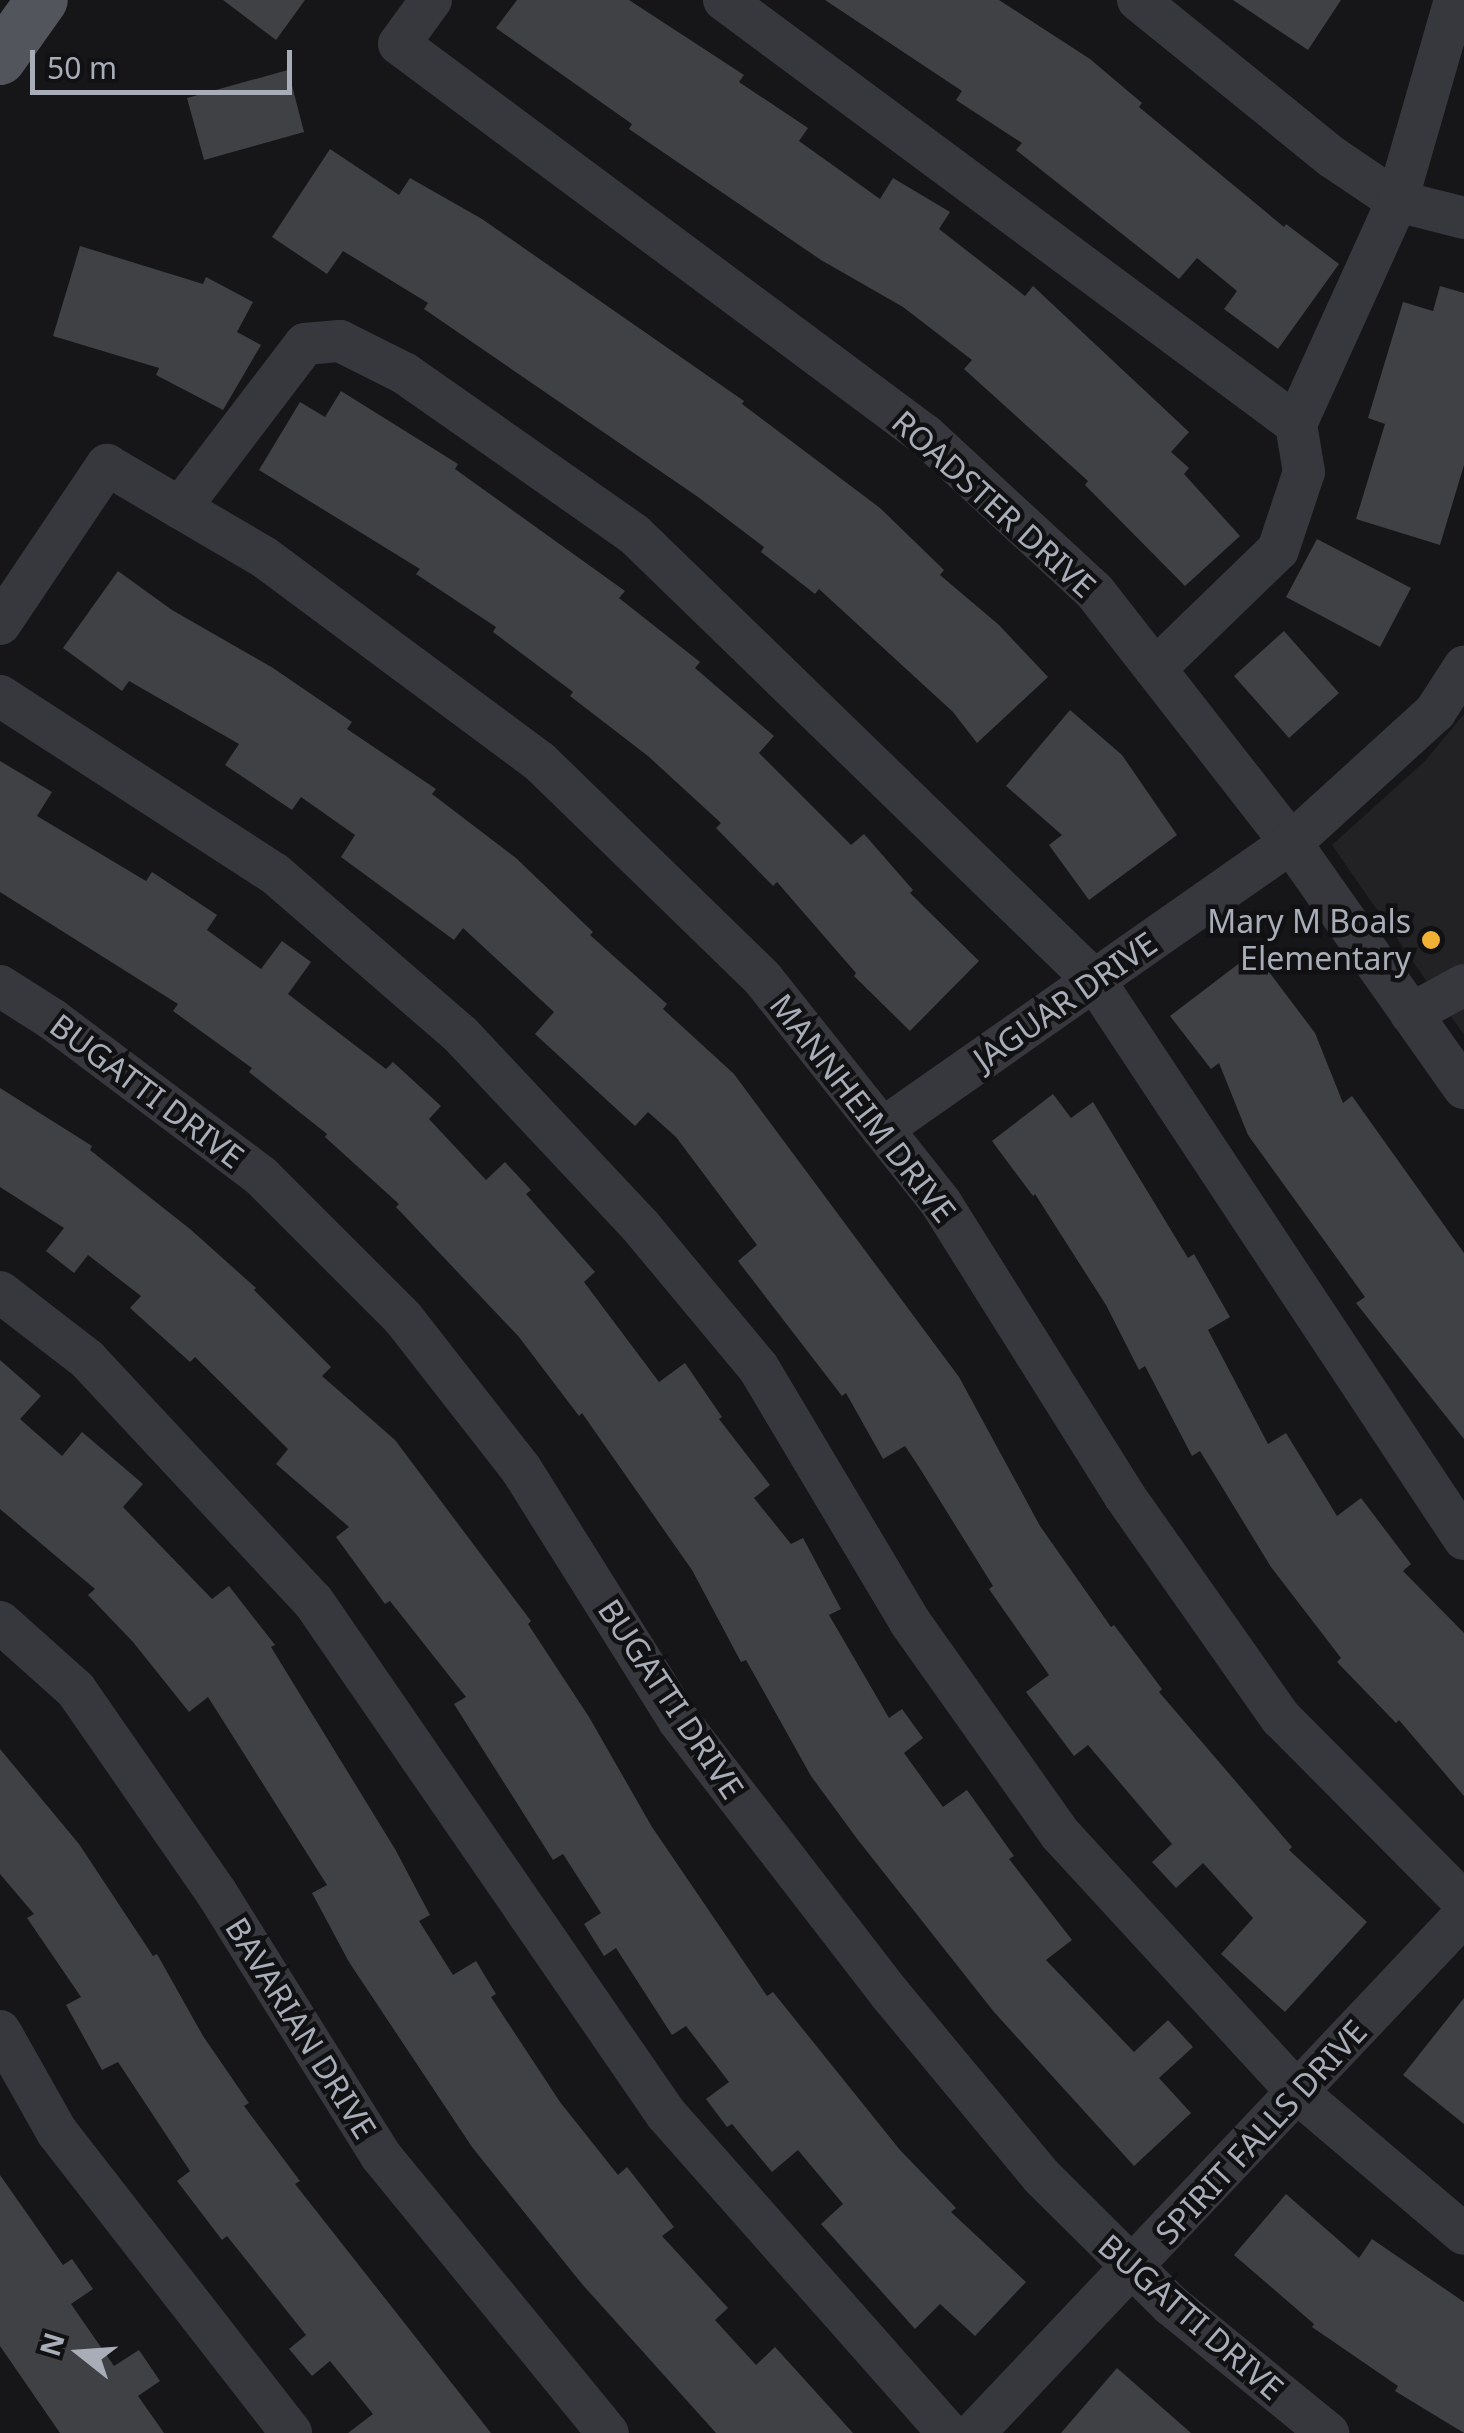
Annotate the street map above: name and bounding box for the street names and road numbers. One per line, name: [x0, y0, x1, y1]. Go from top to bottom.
street label: ROADSTER DRIVE: [884, 403, 1104, 605]
street label: JAGUAR DRIVE: [966, 924, 1164, 1078]
street label: MANNHEIM DRIVE: [762, 986, 964, 1230]
street label: BUGATTI DRIVE: [43, 1006, 251, 1176]
street label: BUGATTI DRIVE: [590, 1592, 752, 1806]
street label: BAVARIAN DRIVE: [218, 1910, 384, 2146]
street label: SPIRIT FALLS DRIVE: [1148, 2012, 1374, 2252]
street label: BUGATTI DRIVE: [1091, 2226, 1291, 2408]

